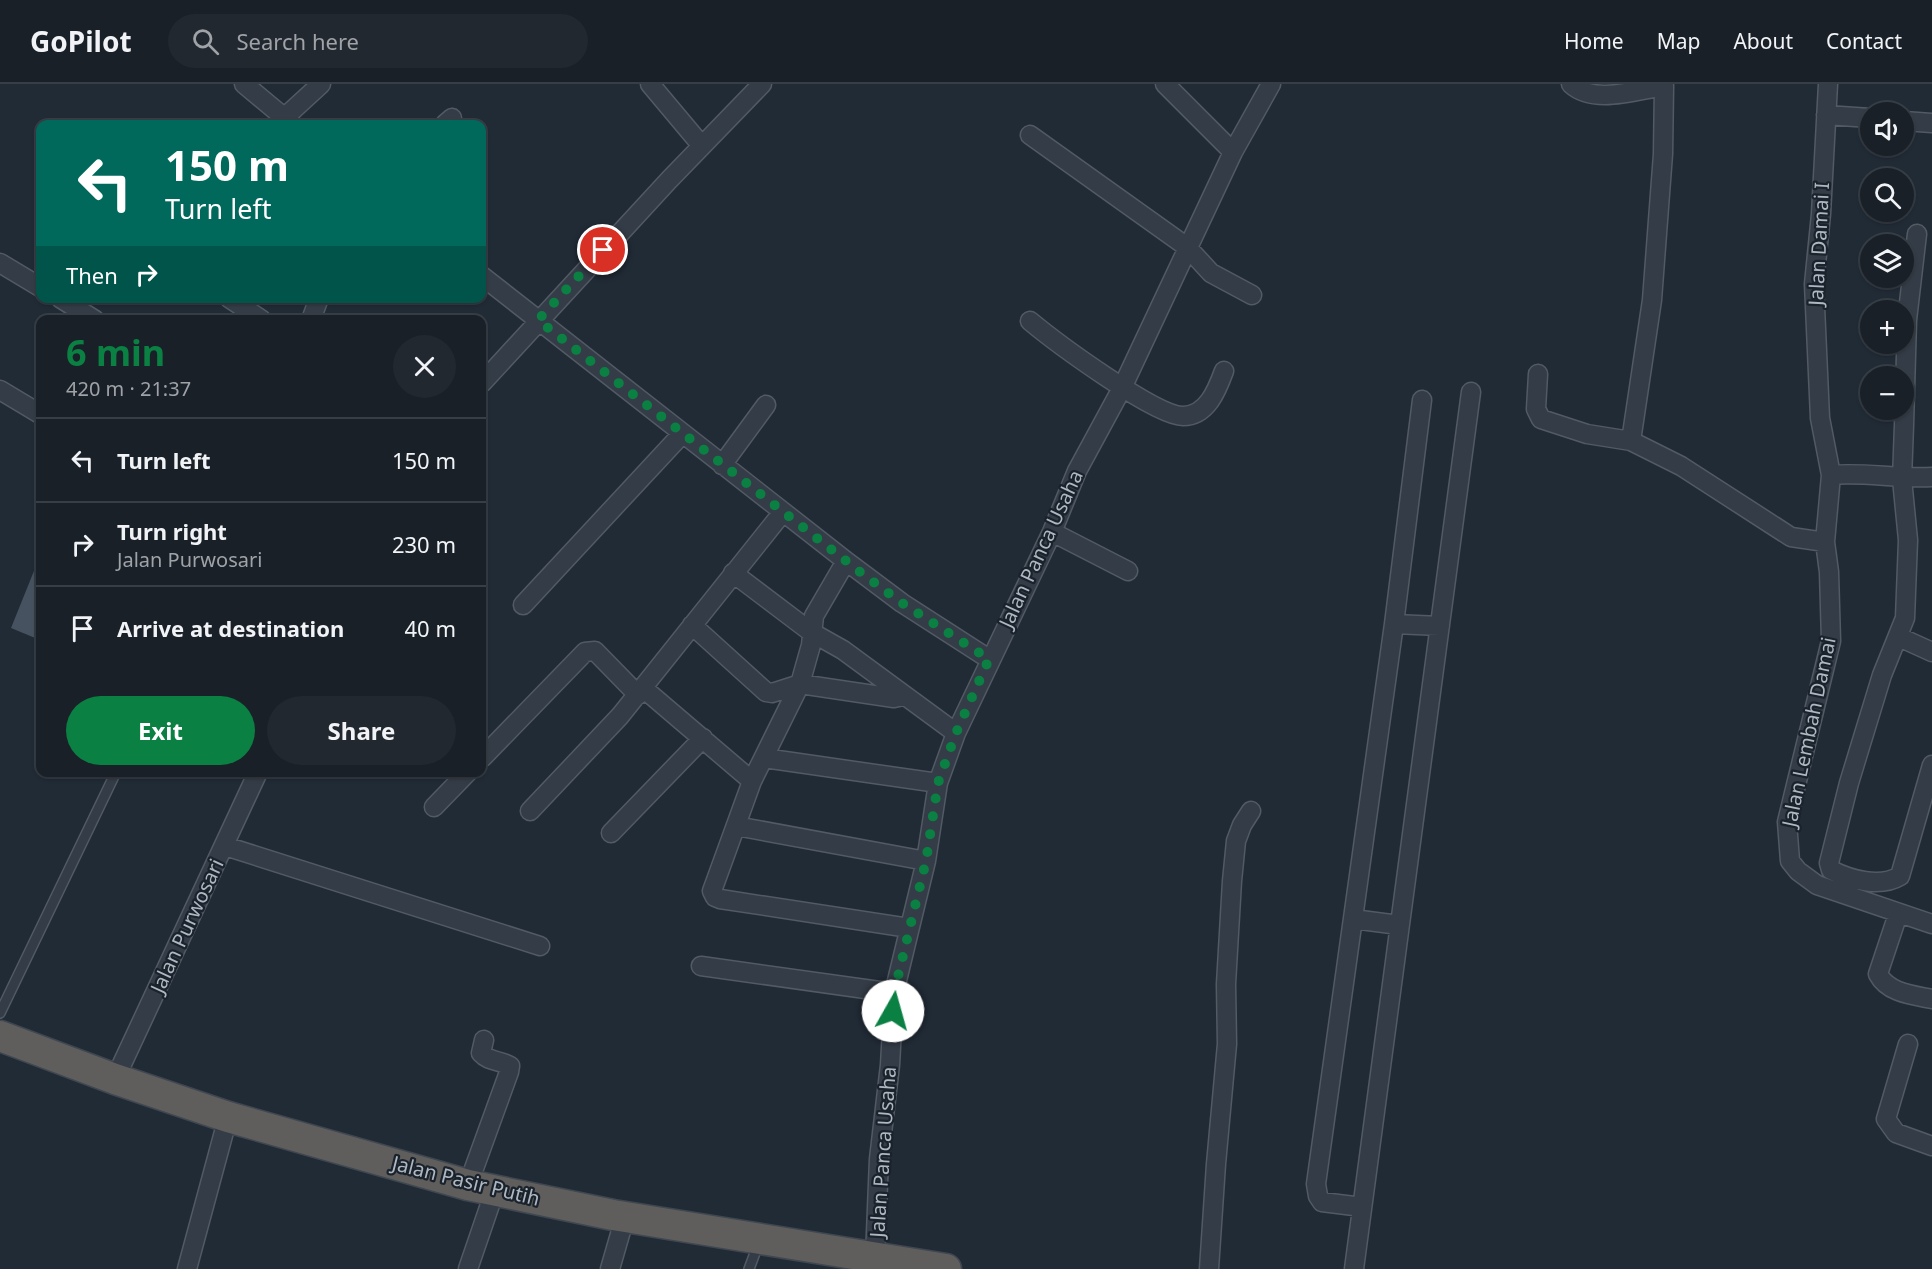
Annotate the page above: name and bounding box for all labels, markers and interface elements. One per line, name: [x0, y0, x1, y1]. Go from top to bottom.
search box: [168, 14, 588, 68]
text: GoPilot: [30, 22, 132, 60]
icon: search: [189, 25, 222, 58]
text: Search here: [237, 26, 359, 56]
text: Home: [1564, 27, 1624, 55]
text: Map: [1657, 27, 1700, 55]
text: About: [1733, 27, 1793, 55]
text: Contact: [1826, 27, 1902, 55]
map controls: [1860, 102, 1914, 420]
button: sound: [1860, 102, 1914, 156]
text: 150 m: [165, 136, 289, 193]
icon: left: [66, 144, 144, 222]
button: search: [1860, 168, 1914, 222]
street label: Jalan Damai I: [1802, 182, 1835, 308]
text: Turn left: [165, 190, 271, 227]
pin: [577, 224, 628, 275]
icon: arrive: [586, 233, 619, 266]
button: layers: [1860, 234, 1914, 288]
icon: right: [130, 258, 163, 291]
text: Then: [66, 260, 118, 290]
button: +: [1860, 300, 1914, 354]
text: 6 min: [66, 328, 165, 377]
button: close: [393, 335, 456, 398]
button: −: [1860, 366, 1914, 420]
text: 420 m · 21:37: [66, 375, 191, 402]
icon: left: [66, 444, 99, 477]
text: Turn left: [117, 445, 211, 475]
text: 150 m: [392, 445, 456, 475]
street label: Jalan Panca Usaha: [991, 465, 1089, 634]
text: Turn right: [117, 516, 227, 546]
icon: right: [66, 528, 99, 561]
text: 230 m: [392, 529, 456, 559]
text: Jalan Purwosari: [117, 546, 262, 573]
icon: arrive: [66, 612, 99, 645]
text: Arrive at destination: [117, 613, 344, 643]
text: 40 m: [405, 613, 456, 643]
street label: Jalan Lembah Damai: [1775, 635, 1842, 831]
button: Exit: [66, 696, 255, 765]
button: Share: [267, 696, 456, 765]
street label: Jalan Purwosari: [143, 854, 230, 999]
position arrow: [861, 979, 925, 1043]
street label: Jalan Panca Usaha: [863, 1066, 902, 1240]
street label: Jalan Pasir Putih: [387, 1149, 543, 1212]

